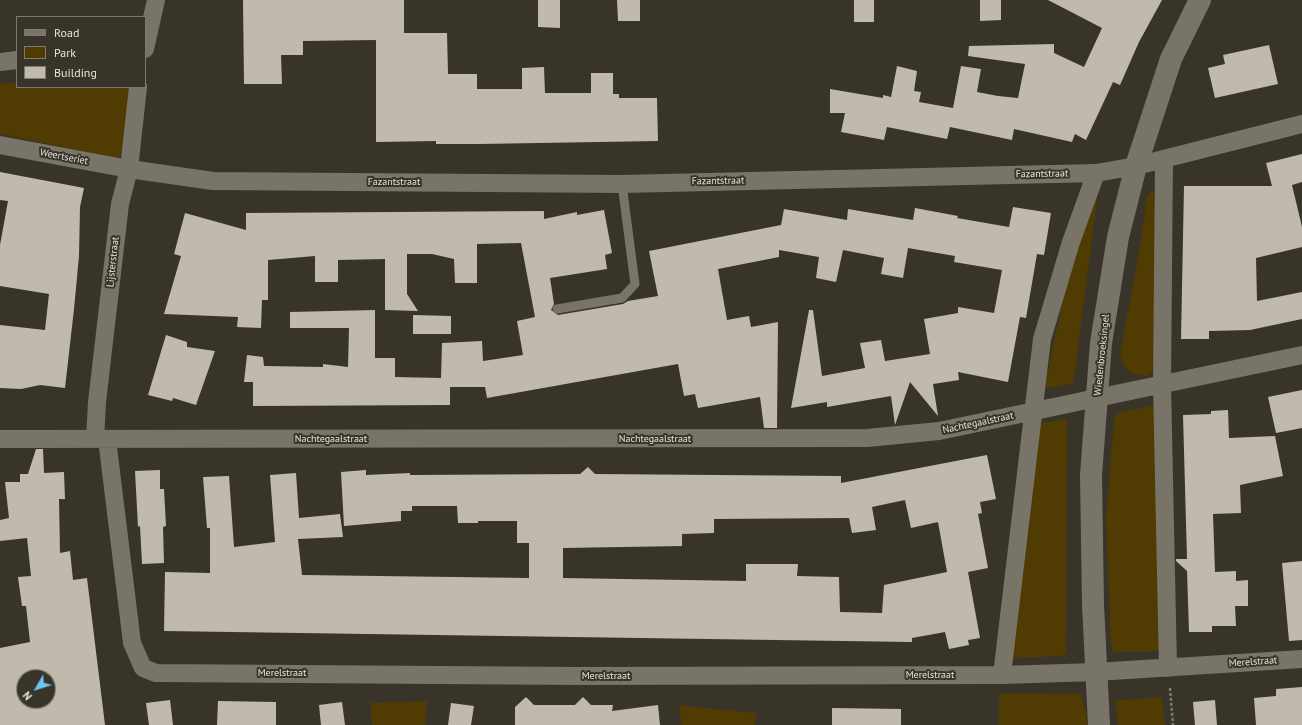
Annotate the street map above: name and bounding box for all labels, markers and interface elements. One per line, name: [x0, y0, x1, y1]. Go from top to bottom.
legend: [16, 16, 146, 88]
text: Road: [54, 25, 79, 40]
text: Park: [54, 45, 76, 60]
text: Building: [54, 65, 97, 80]
street label: Weertseriet: [39, 146, 89, 168]
street label: Fazantstraat: [1016, 168, 1068, 180]
street label: Fazantstraat: [692, 175, 744, 187]
street label: Fazantstraat: [368, 176, 420, 188]
street label: Lijsterstraat: [104, 236, 122, 288]
street label: Wiedenbroeksingel: [1092, 314, 1112, 396]
street label: Nachtegaalstraat: [941, 410, 1015, 436]
street label: Nachtegaalstraat: [295, 433, 367, 445]
street label: Nachtegaalstraat: [619, 433, 691, 445]
street label: Merelstraat: [1228, 654, 1278, 670]
street label: Merelstraat: [258, 667, 306, 679]
north arrow: [16, 669, 56, 709]
street label: Merelstraat: [906, 669, 954, 681]
street label: Merelstraat: [582, 670, 630, 682]
text: N: [20, 689, 35, 703]

